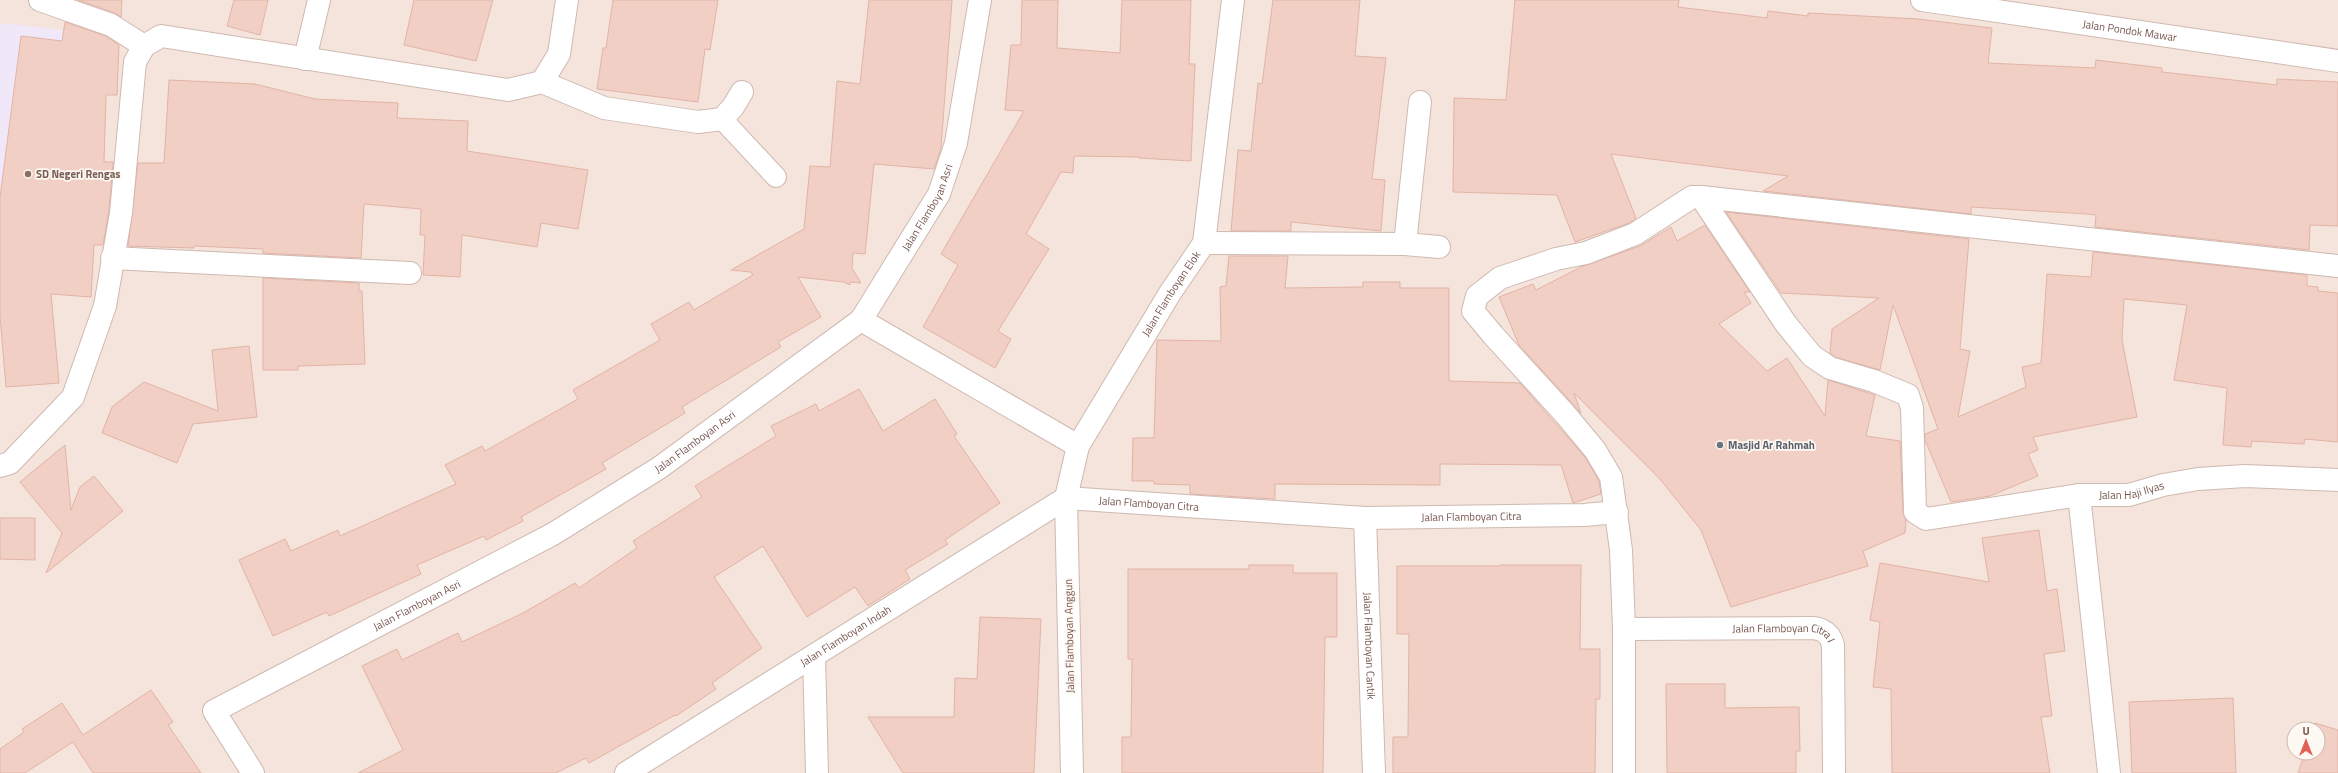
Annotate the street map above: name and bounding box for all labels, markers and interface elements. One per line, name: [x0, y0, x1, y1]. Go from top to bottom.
street label: Jalan Pondok Mawar: [2082, 16, 2178, 45]
street label: Jalan Flamboyan Asri: [898, 162, 956, 254]
place label: SD Negeri Rengas: [36, 166, 121, 182]
marker: SD Negeri Rengas: [23, 169, 33, 179]
street label: Jalan Flamboyan Elok: [1138, 247, 1205, 339]
street label: Jalan Flamboyan Asri: [651, 407, 739, 477]
place label: Masjid Ar Rahmah: [1728, 437, 1815, 453]
marker: Masjid Ar Rahmah: [1715, 440, 1725, 450]
street label: Jalan Haji Ilyas: [2099, 477, 2166, 503]
street label: Jalan Flamboyan Citra: [1098, 492, 1200, 515]
street label: Jalan Flamboyan Citra: [1421, 508, 1522, 525]
street label: Jalan Flamboyan Asri: [370, 576, 463, 635]
street label: Jalan Flamboyan Anggun: [1060, 579, 1078, 693]
street label: Jalan Flamboyan Cantik: [1360, 592, 1379, 701]
street label: Jalan Flamboyan Indah: [797, 601, 894, 670]
street label: Jalan Flamboyan Citra I: [1732, 620, 1839, 645]
north arrow: [2286, 721, 2326, 761]
text: U: [2302, 723, 2310, 739]

